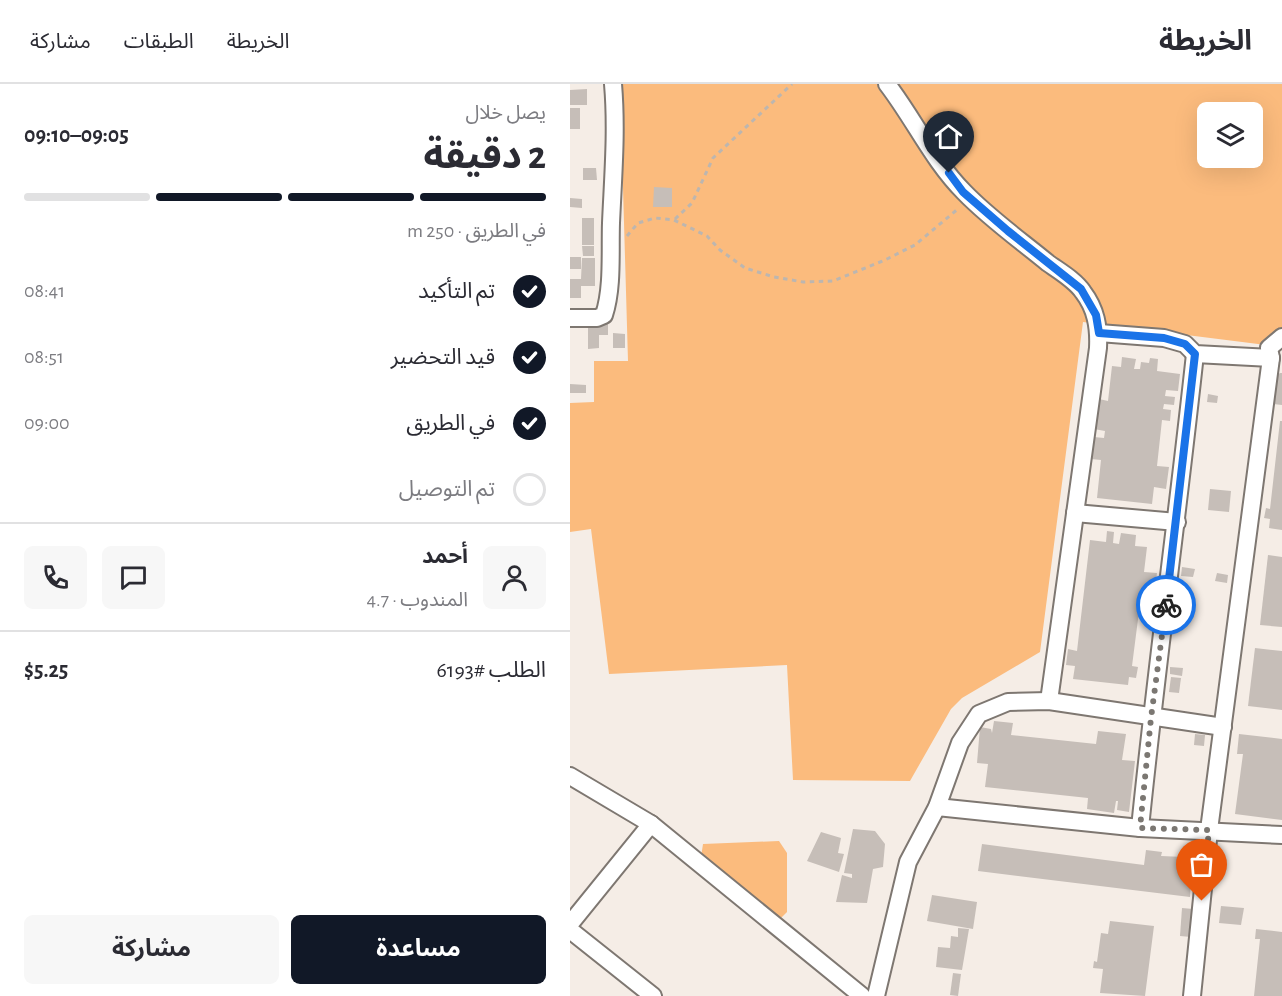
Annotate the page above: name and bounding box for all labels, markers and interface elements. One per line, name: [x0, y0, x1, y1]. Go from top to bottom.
text: الخريطة: [1159, 28, 1252, 56]
text: مشاركة: [30, 31, 91, 52]
text: الطبقات: [124, 31, 194, 52]
text: الخريطة: [227, 31, 290, 52]
map controls: [1197, 102, 1263, 168]
button: layers: [1197, 102, 1263, 168]
text: يصل خلال: [465, 103, 546, 123]
pin: [923, 111, 974, 173]
icon: home: [932, 120, 965, 153]
text: 09:05–09:10: [24, 124, 129, 146]
text: 2 دقيقة: [424, 137, 546, 176]
text: في الطريق · 250 m: [407, 221, 546, 241]
icon: check: [513, 275, 546, 308]
text: تم التأكيد: [418, 280, 495, 302]
text: 08:41: [24, 281, 65, 301]
icon: check: [513, 341, 546, 374]
text: قيد التحضير: [391, 346, 495, 368]
text: 08:51: [24, 347, 64, 367]
icon: check: [513, 407, 546, 440]
text: في الطريق: [406, 412, 495, 434]
text: 09:00: [24, 413, 70, 433]
text: تم التوصيل: [399, 478, 495, 500]
text: أحمد: [422, 545, 468, 567]
button: phone: [24, 546, 87, 609]
button: chat: [102, 546, 165, 609]
button: person: [483, 546, 546, 609]
courier: [1136, 575, 1196, 635]
icon: bike: [1150, 589, 1183, 622]
text: المندوب · 4.7: [366, 590, 468, 610]
text: $5.25: [24, 659, 68, 681]
text: الطلب #6193: [436, 659, 546, 681]
pin: [1176, 839, 1227, 901]
icon: bag: [1185, 848, 1218, 881]
button: مشاركة: [24, 915, 279, 984]
button: مساعدة: [291, 915, 546, 984]

